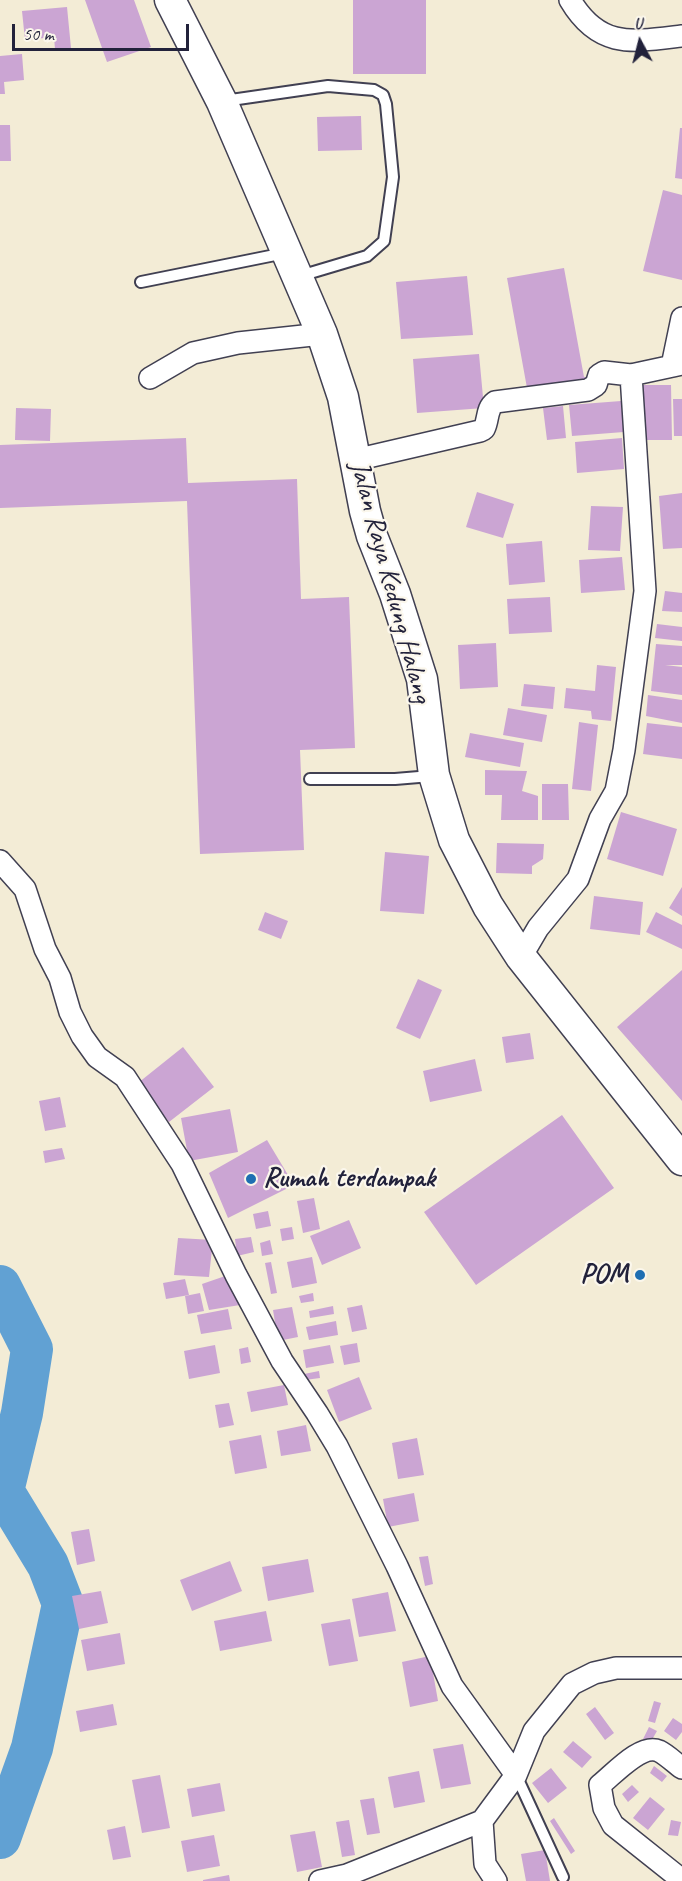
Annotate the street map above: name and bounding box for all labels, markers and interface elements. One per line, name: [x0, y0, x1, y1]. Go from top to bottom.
scale bar: [15, 12, 192, 50]
north arrow: [610, 12, 670, 72]
text: U: [633, 14, 643, 35]
text: 50 m: [23, 23, 54, 45]
street label: Jalan Raya Kedung Halang: [342, 457, 438, 707]
place label: Rumah terdampak: [263, 1162, 435, 1196]
marker: Rumah terdampak: [244, 1172, 258, 1186]
place label: POM: [580, 1258, 628, 1292]
marker: POM: [633, 1268, 647, 1282]

